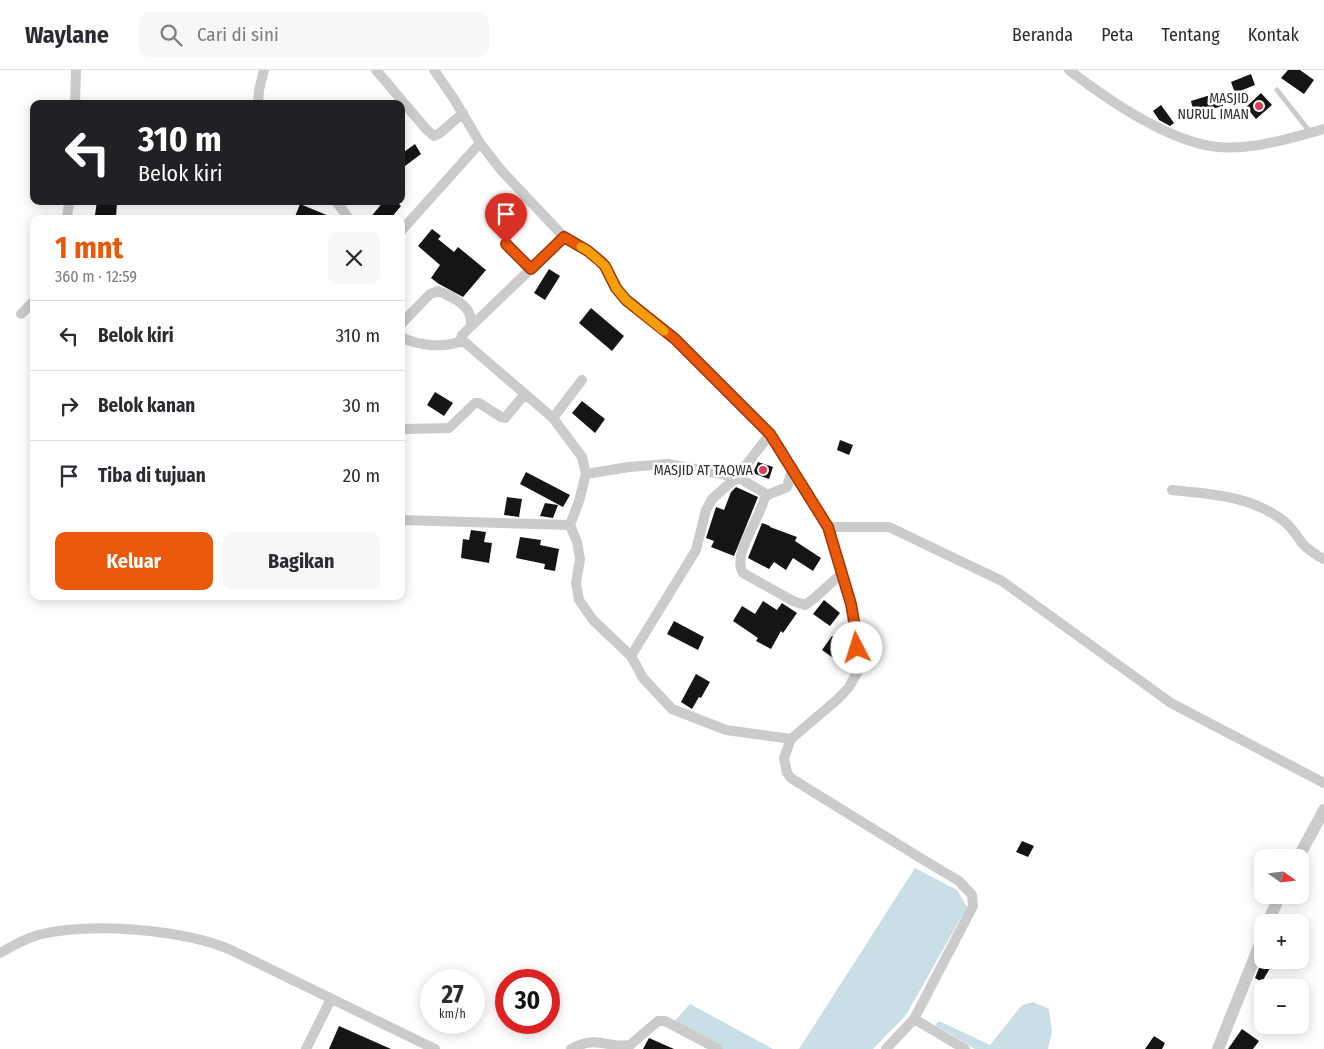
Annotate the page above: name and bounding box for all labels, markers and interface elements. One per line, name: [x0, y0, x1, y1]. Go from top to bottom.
search box: [139, 12, 489, 57]
text: Waylane: [25, 21, 109, 49]
icon: search: [157, 21, 185, 49]
text: Cari di sini: [197, 23, 279, 46]
text: Beranda: [1012, 24, 1073, 46]
text: Peta: [1101, 24, 1134, 46]
text: Tentang: [1162, 24, 1220, 46]
text: Kontak: [1248, 24, 1299, 46]
place label: MASJID NURUL IMAN: [1178, 90, 1249, 123]
marker: MASJID NURUL IMAN: [1253, 100, 1265, 112]
text: 310 m: [138, 118, 222, 160]
icon: left: [55, 120, 120, 185]
text: Belok kiri: [138, 160, 223, 187]
pin: [485, 193, 527, 244]
icon: arrive: [492, 200, 520, 228]
text: 1 mnt: [55, 230, 123, 266]
button: close: [328, 232, 380, 284]
text: 360 m · 12:59: [55, 267, 137, 286]
icon: left: [55, 322, 83, 350]
text: Belok kiri: [98, 324, 174, 347]
text: 310 m: [336, 324, 380, 347]
icon: right: [55, 392, 83, 420]
text: Belok kanan: [98, 394, 195, 417]
text: 30 m: [342, 394, 380, 417]
icon: arrive: [55, 462, 83, 490]
place label: MASJID AT TAQWA: [654, 462, 754, 479]
text: Tiba di tujuan: [98, 464, 206, 487]
text: 20 m: [343, 464, 380, 487]
marker: MASJID AT TAQWA: [757, 464, 769, 476]
button: Keluar: [55, 532, 213, 590]
button: Bagikan: [223, 532, 380, 590]
position arrow: [830, 621, 882, 673]
north arrow: [1254, 849, 1309, 904]
map controls: [1254, 849, 1309, 1034]
button: +: [1254, 914, 1309, 969]
speed limit sign: 30: [495, 969, 560, 1034]
button: −: [1254, 979, 1309, 1034]
text: 27: [441, 980, 464, 1010]
text: km/h: [439, 1007, 466, 1021]

